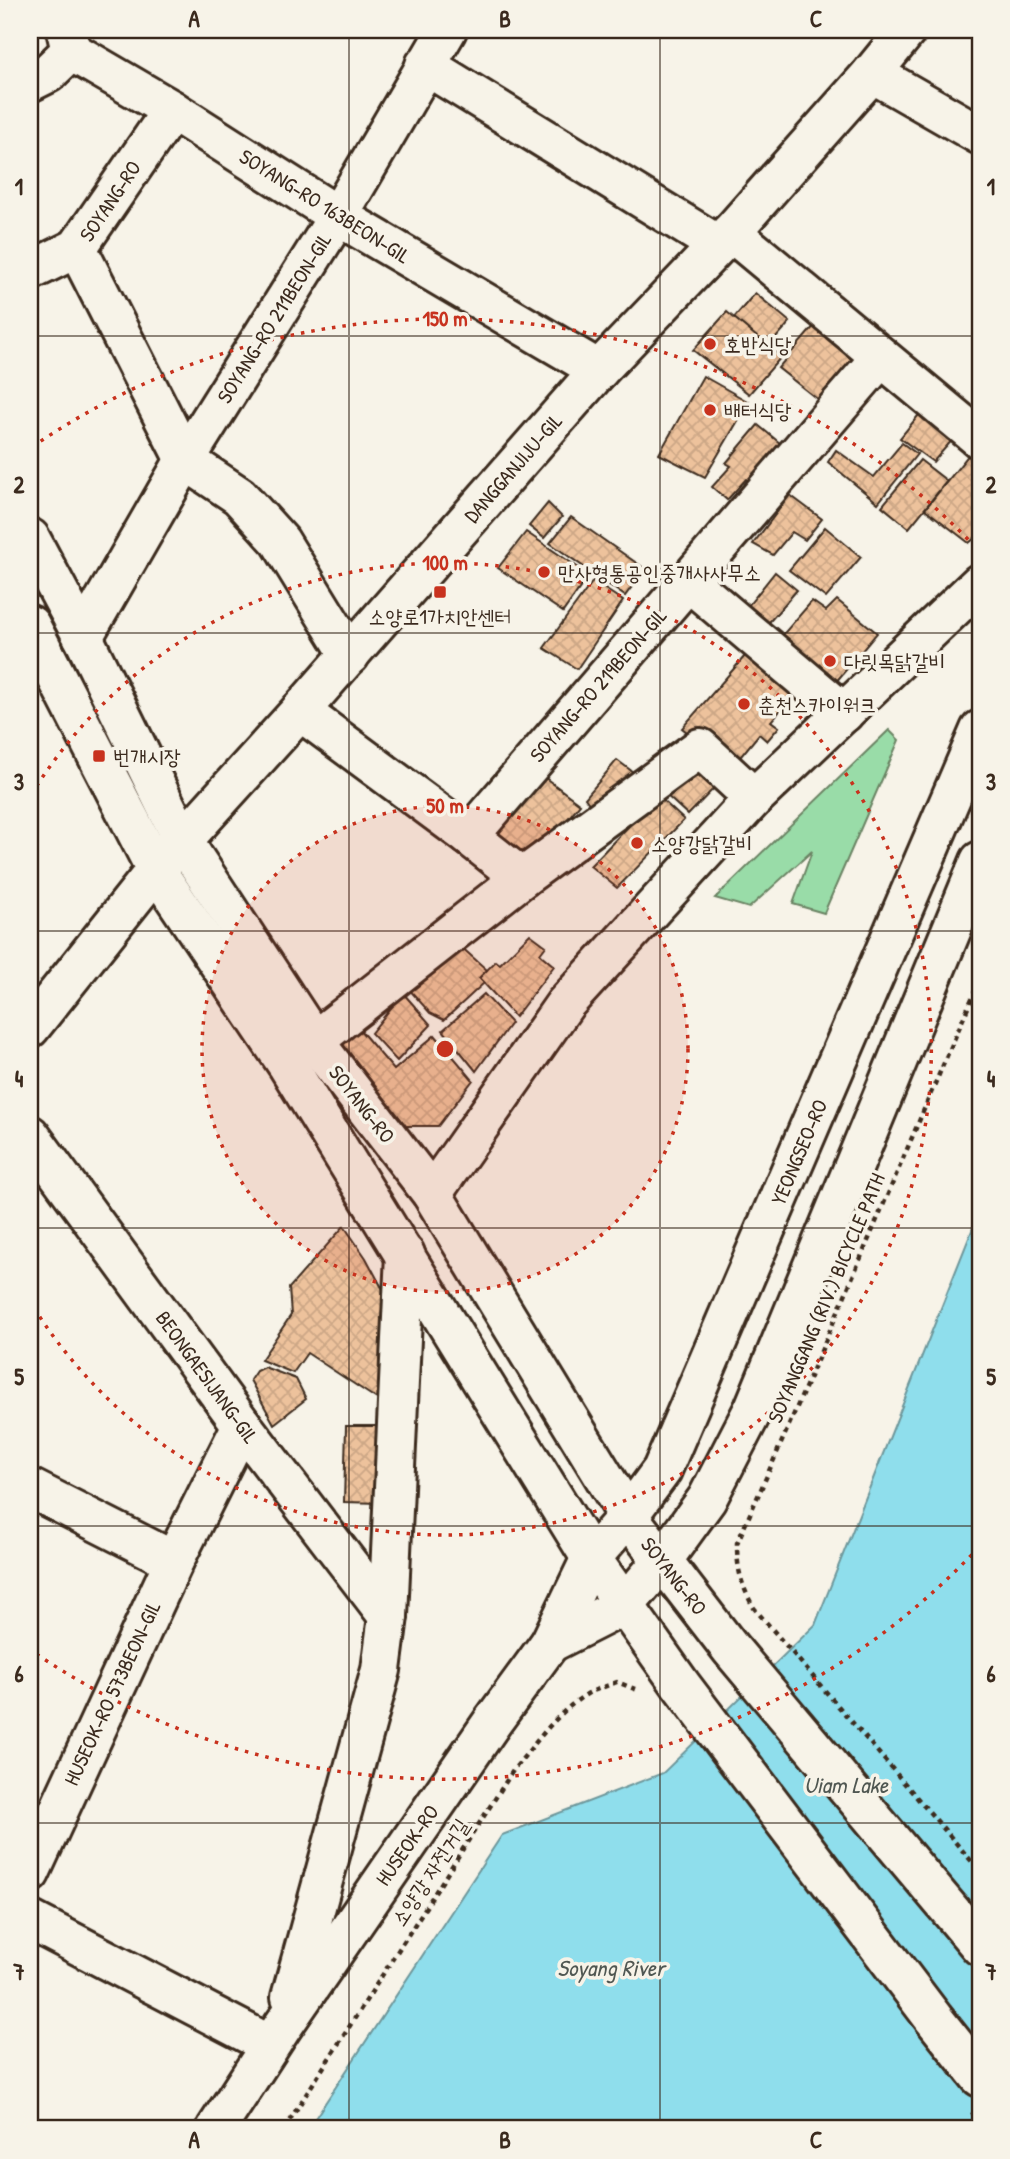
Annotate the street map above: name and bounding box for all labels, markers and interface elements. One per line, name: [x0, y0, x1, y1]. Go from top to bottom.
text: A: [188, 3, 200, 34]
text: B: [499, 3, 511, 34]
text: C: [810, 3, 822, 34]
street label: SOYANG-RO 163BEON-GIL: [234, 142, 416, 270]
street label: SOYANG-RO: [72, 155, 148, 247]
text: 1: [15, 171, 23, 202]
text: 1: [987, 171, 995, 202]
street label: SOYANG-RO 211BEON-GIL: [210, 227, 338, 409]
text: 150 m: [422, 304, 468, 333]
place label: 호반식당: [724, 330, 792, 359]
marker: 호반식당: [702, 336, 718, 352]
place label: 배터식당: [724, 396, 792, 425]
marker: 배터식당: [702, 402, 718, 418]
street label: DANGGANJIJU-GIL: [457, 407, 569, 529]
text: 2: [14, 469, 25, 500]
text: 2: [986, 469, 997, 500]
text: 100 m: [422, 548, 468, 577]
place label: 만사형통공인중개사사무소: [558, 558, 761, 587]
marker: 만사형통공인중개사사무소: [536, 564, 552, 580]
marker: 소양로1가치안센터: [432, 584, 448, 600]
street label: SOYANG-RO 219BEON-GIL: [523, 601, 673, 768]
place label: 소양로1가치안센터: [369, 602, 511, 631]
place label: 다릿목닭갈비: [844, 647, 945, 676]
marker: 다릿목닭갈비: [822, 653, 838, 669]
place label: 춘천스카이워크: [758, 690, 876, 719]
marker: 춘천스카이워크: [736, 696, 752, 712]
place label: 번개시장: [113, 742, 181, 771]
marker: 번개시장: [91, 748, 107, 764]
text: 3: [14, 766, 24, 797]
text: 3: [986, 766, 996, 797]
text: 50 m: [426, 791, 464, 820]
place label: 소양강닭갈비: [651, 829, 752, 858]
marker: 소양강닭갈비: [629, 835, 645, 851]
centre of rings: [433, 1037, 457, 1061]
street label: SOYANG-RO: [322, 1059, 402, 1149]
text: 4: [15, 1063, 24, 1094]
text: 4: [987, 1063, 996, 1094]
street label: YEONGSEO-RO: [764, 1095, 834, 1209]
street label: SOYANGGANG (RIV.) BICYCLE PATH: [760, 1169, 892, 1427]
street label: BEONGAESIJANG-GIL: [149, 1305, 265, 1449]
text: 5: [14, 1361, 24, 1392]
text: 5: [986, 1361, 996, 1392]
street label: SOYANG-RO: [634, 1531, 714, 1621]
street label: HUSEOK-RO 573BEON-GIL: [57, 1596, 168, 1790]
text: 6: [14, 1658, 24, 1689]
text: 6: [986, 1658, 996, 1689]
water label: Uiam Lake: [804, 1769, 889, 1800]
street label: HUSEOK-RO: [369, 1799, 445, 1891]
street label: 소양강 자전거길: [384, 1812, 476, 1932]
water label: Soyang River: [557, 1952, 668, 1984]
text: 7: [12, 1956, 25, 1987]
text: 7: [984, 1956, 997, 1987]
text: A: [188, 2124, 200, 2155]
text: B: [499, 2124, 511, 2155]
text: C: [810, 2124, 822, 2155]

